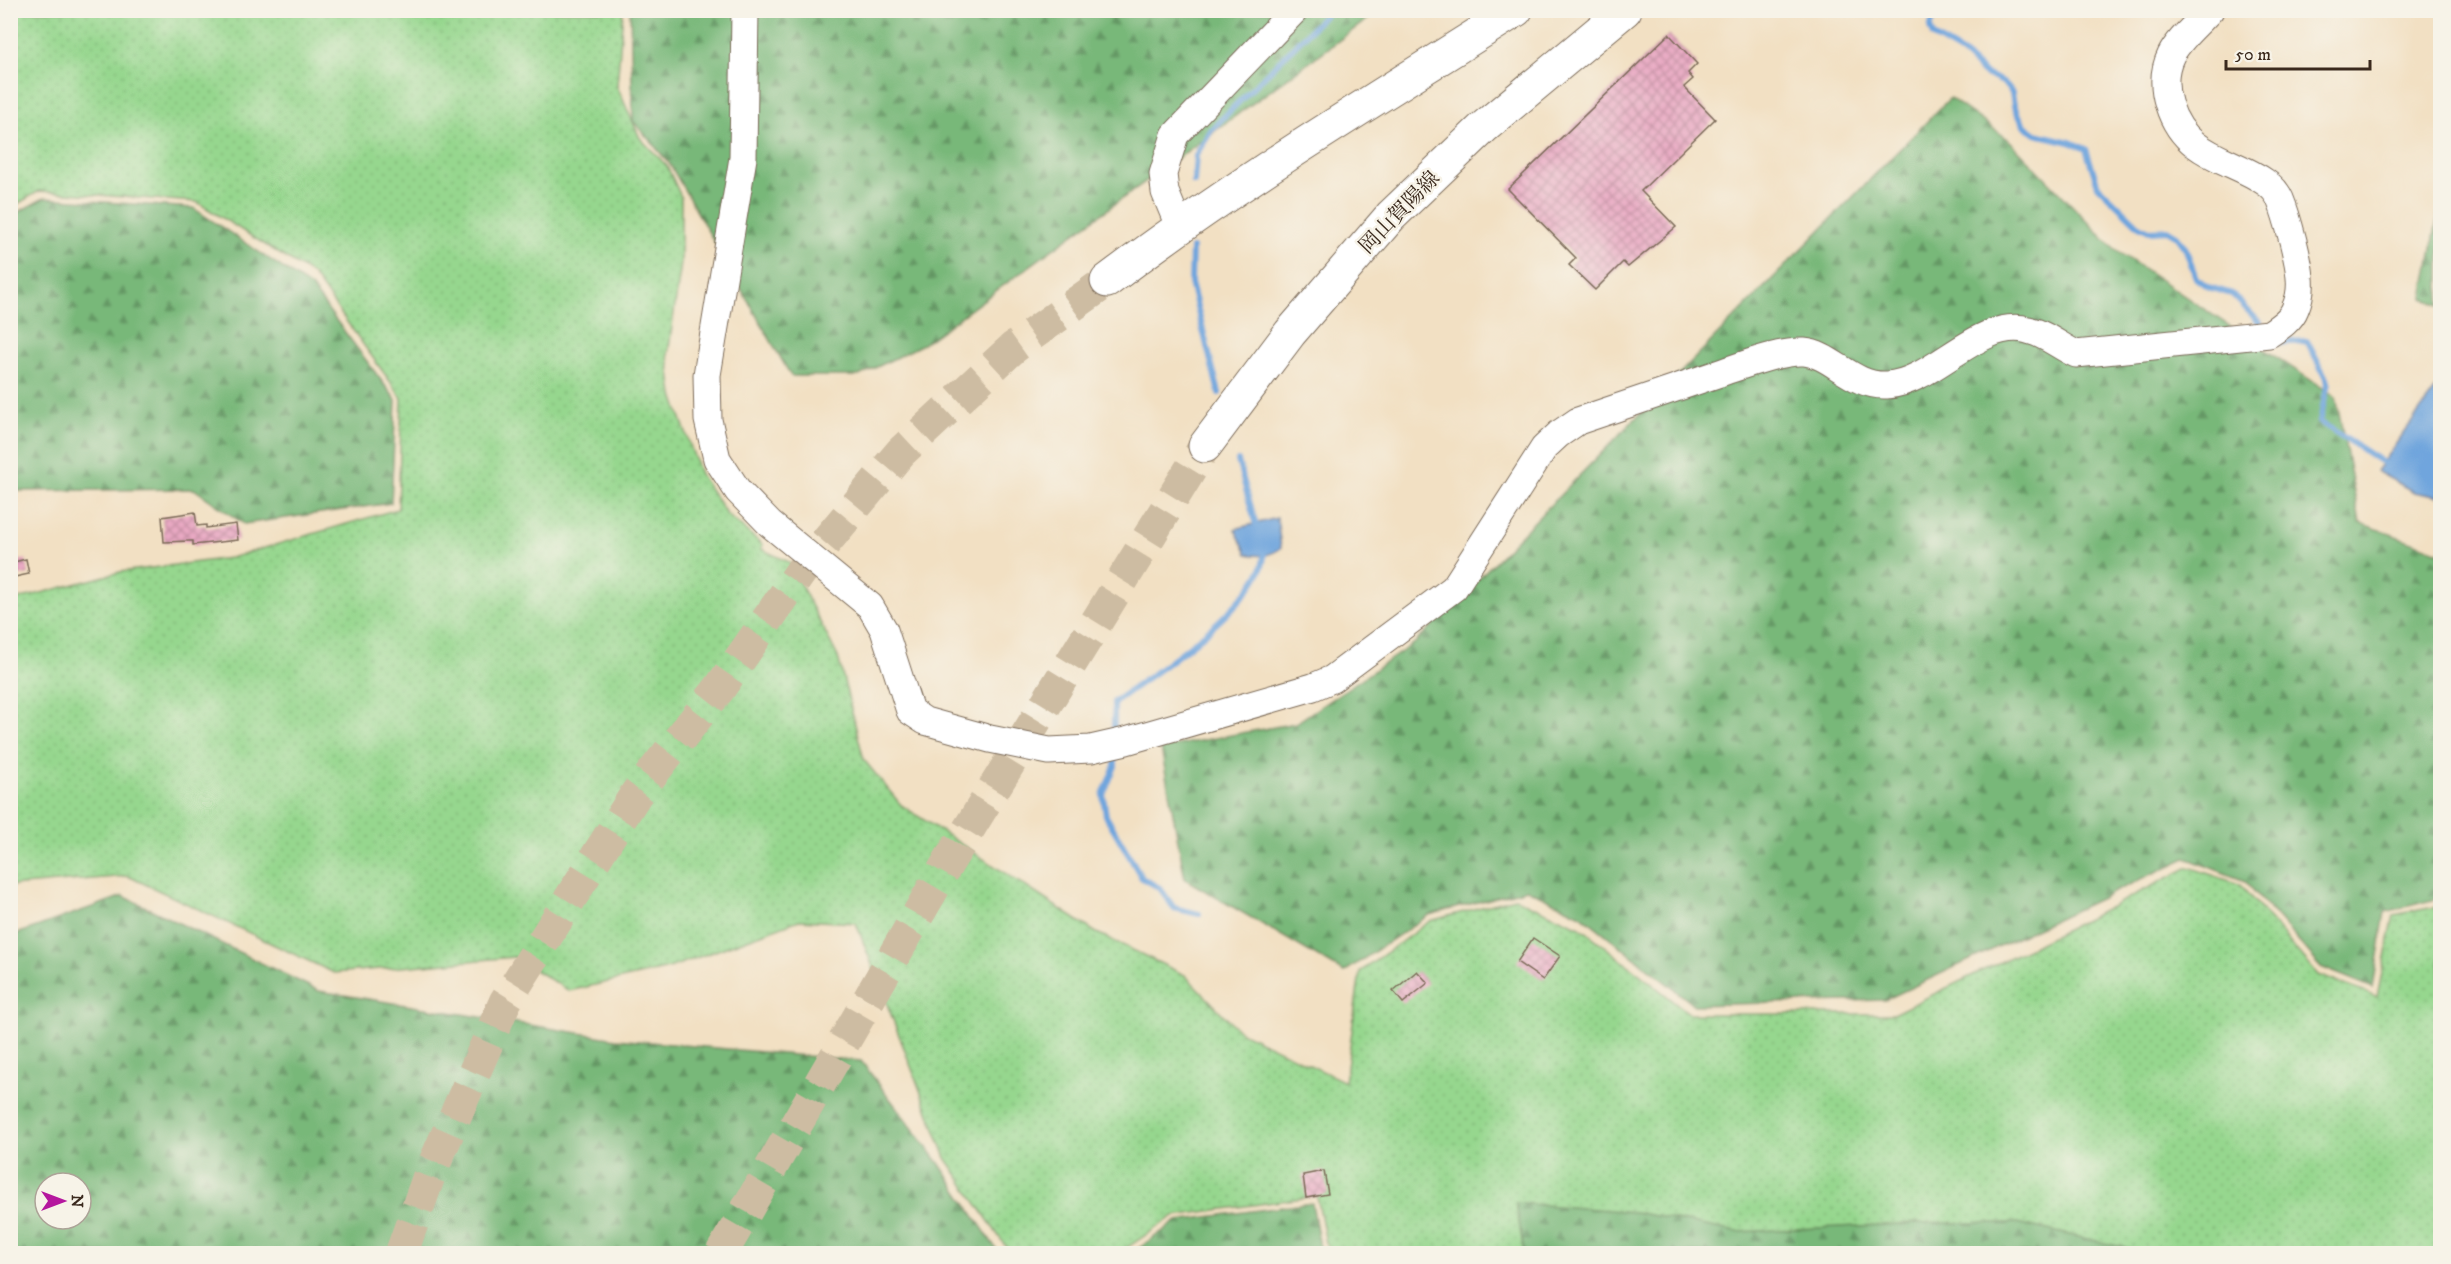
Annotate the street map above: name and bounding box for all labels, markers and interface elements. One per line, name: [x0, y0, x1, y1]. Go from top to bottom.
scale bar: [2226, 33, 2370, 71]
text: 50 m: [2235, 44, 2271, 66]
street label: 岡山賀陽線: [1354, 166, 1446, 259]
north arrow: [33, 1171, 93, 1231]
text: N: [67, 1194, 87, 1208]

